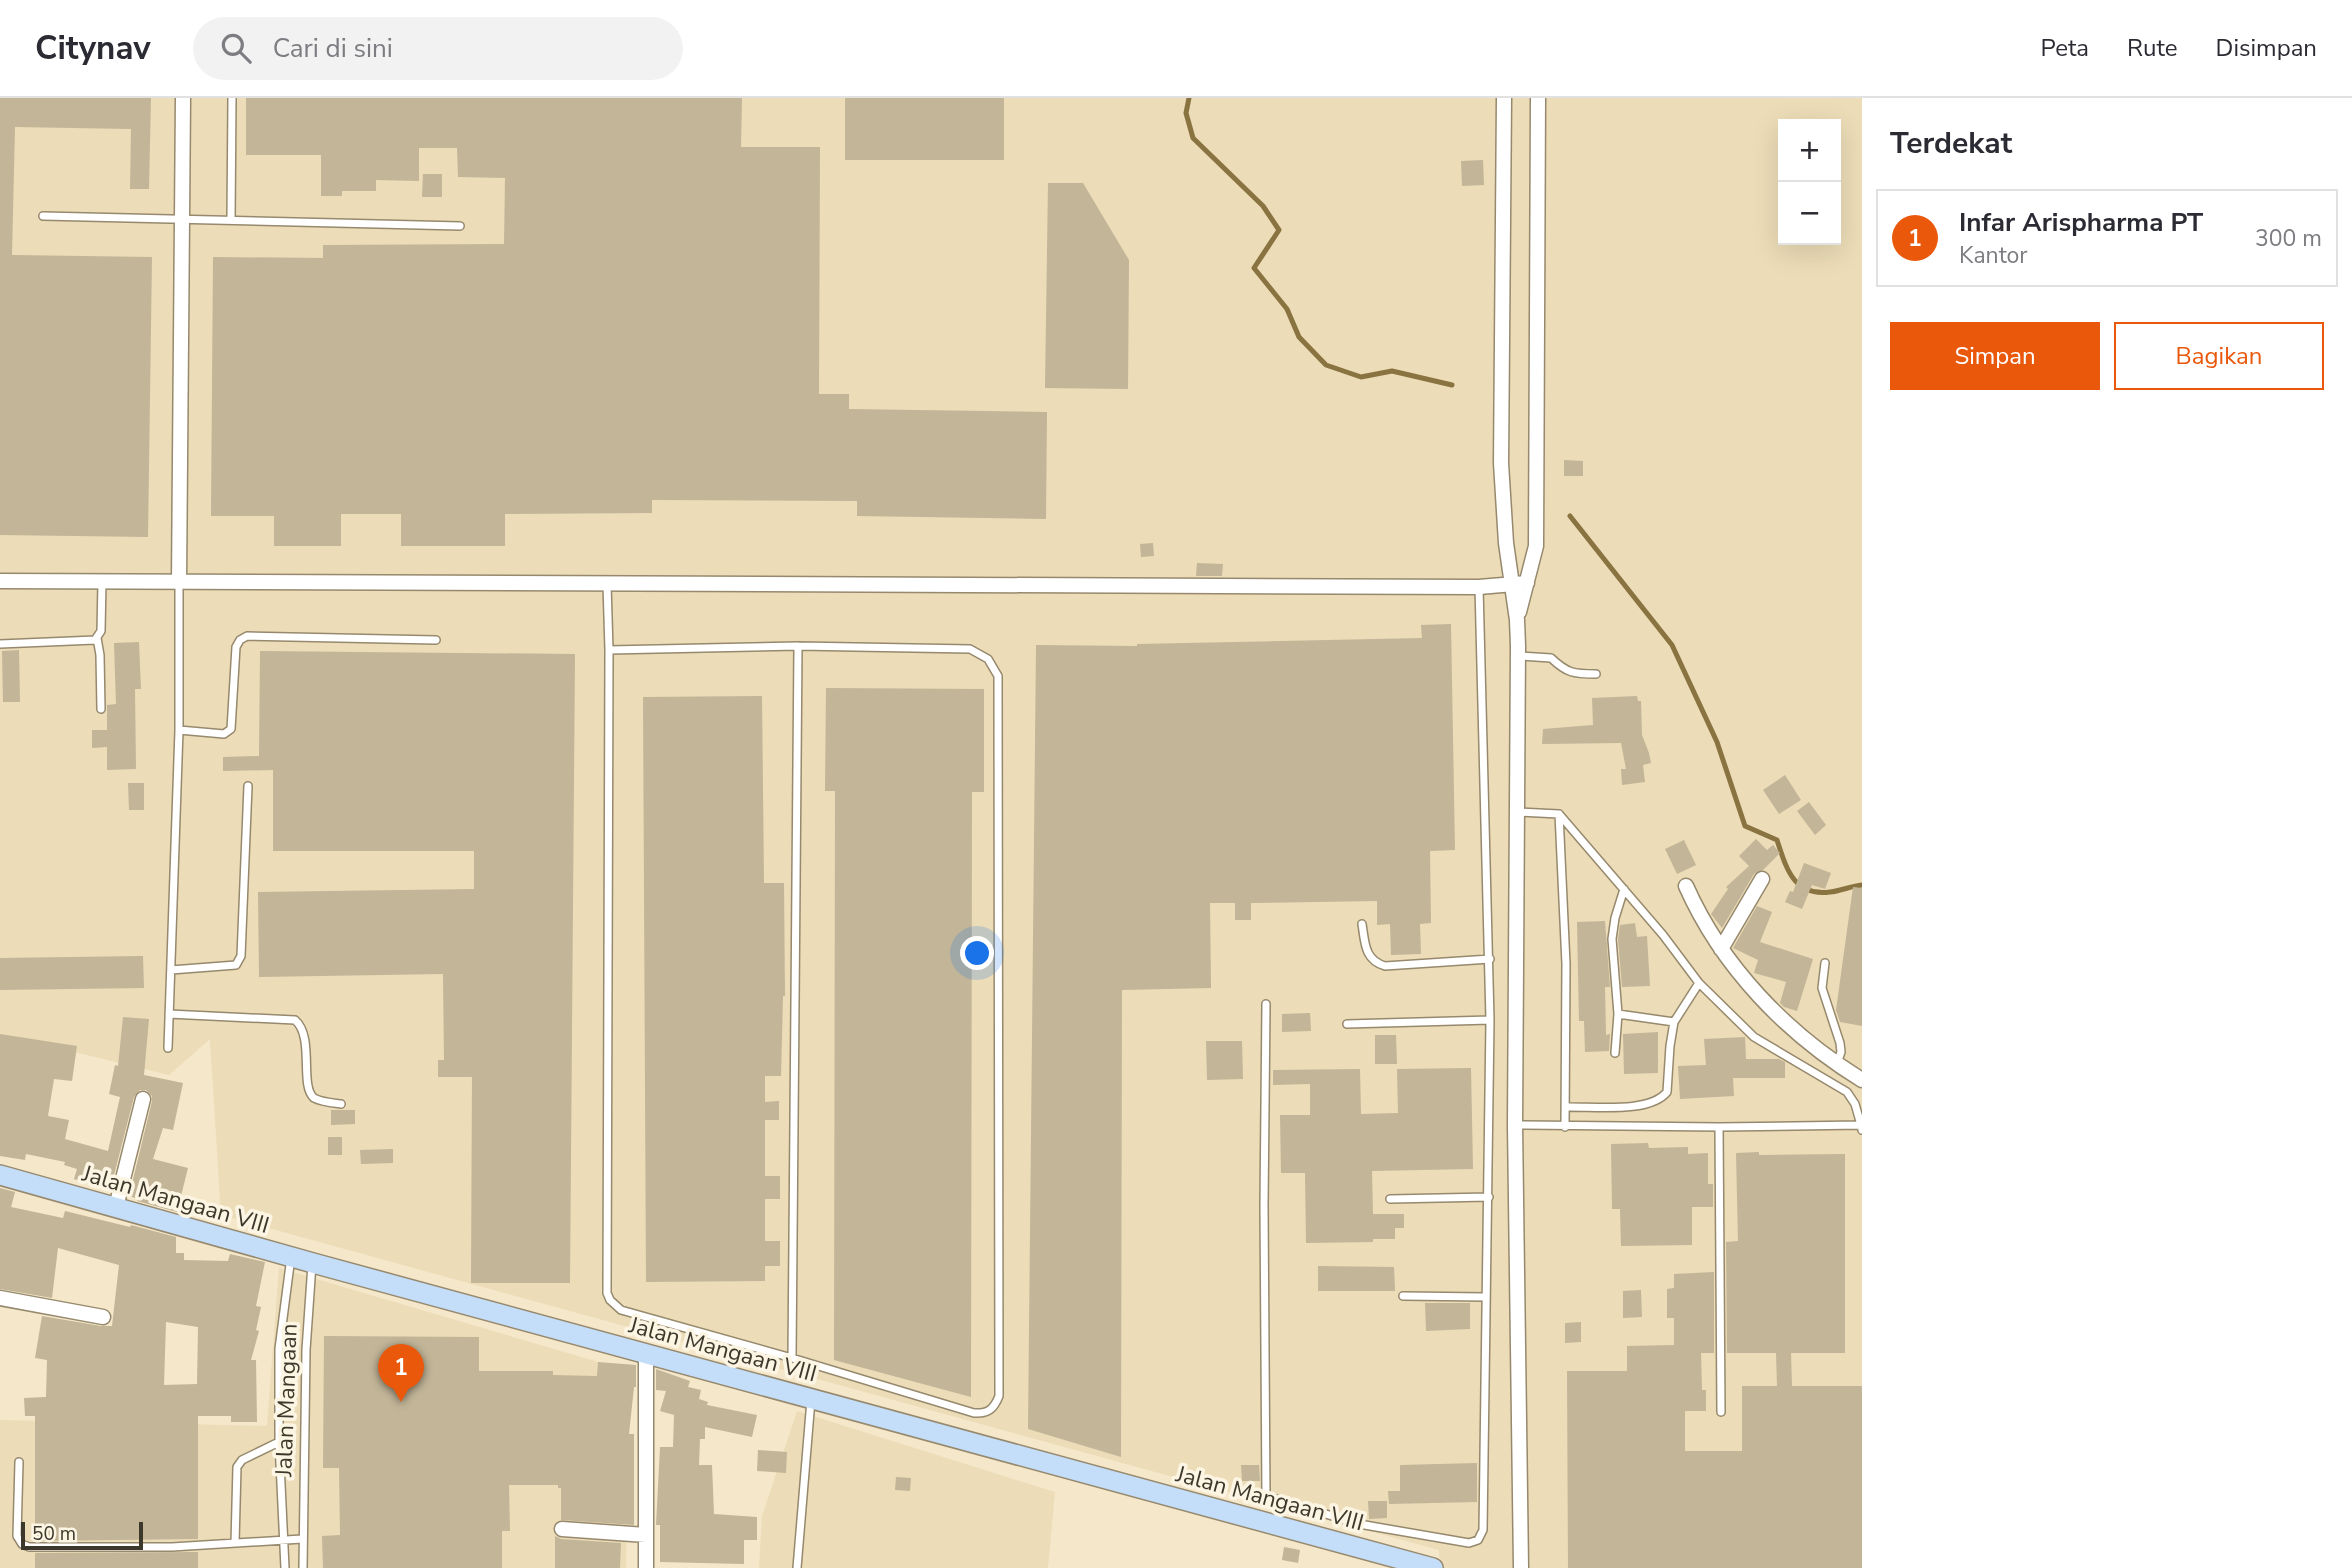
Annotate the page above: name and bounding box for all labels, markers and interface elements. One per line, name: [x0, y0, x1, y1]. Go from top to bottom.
search box: [193, 17, 683, 80]
text: Citynav: [35, 26, 151, 71]
icon: search: [217, 29, 255, 67]
text: Cari di sini: [273, 31, 393, 66]
text: Peta: [2040, 32, 2089, 64]
text: Rute: [2127, 32, 2178, 64]
text: Disimpan: [2216, 32, 2317, 64]
map controls: [1778, 119, 1841, 245]
button: +: [1778, 119, 1841, 182]
text: Terdekat: [1890, 123, 2012, 164]
button: −: [1778, 182, 1841, 245]
text: Infar Arispharma PT: [1959, 205, 2203, 240]
text: 1: [1908, 223, 1922, 254]
text: 300 m: [2255, 223, 2322, 254]
text: Kantor: [1959, 240, 2028, 271]
button: Simpan: [1890, 322, 2100, 390]
button: Bagikan: [2114, 322, 2324, 390]
your location: [960, 936, 994, 970]
street label: Jalan Mangaan VIII: [78, 1158, 273, 1241]
street label: Jalan Mangaan VIII: [625, 1309, 820, 1389]
street label: Jalan Mangaan: [268, 1323, 305, 1478]
pin: 1: [378, 1344, 424, 1402]
street label: Jalan Mangaan VIII: [1172, 1458, 1367, 1538]
scale bar: [21, 1519, 144, 1551]
text: 50 m: [32, 1521, 76, 1547]

